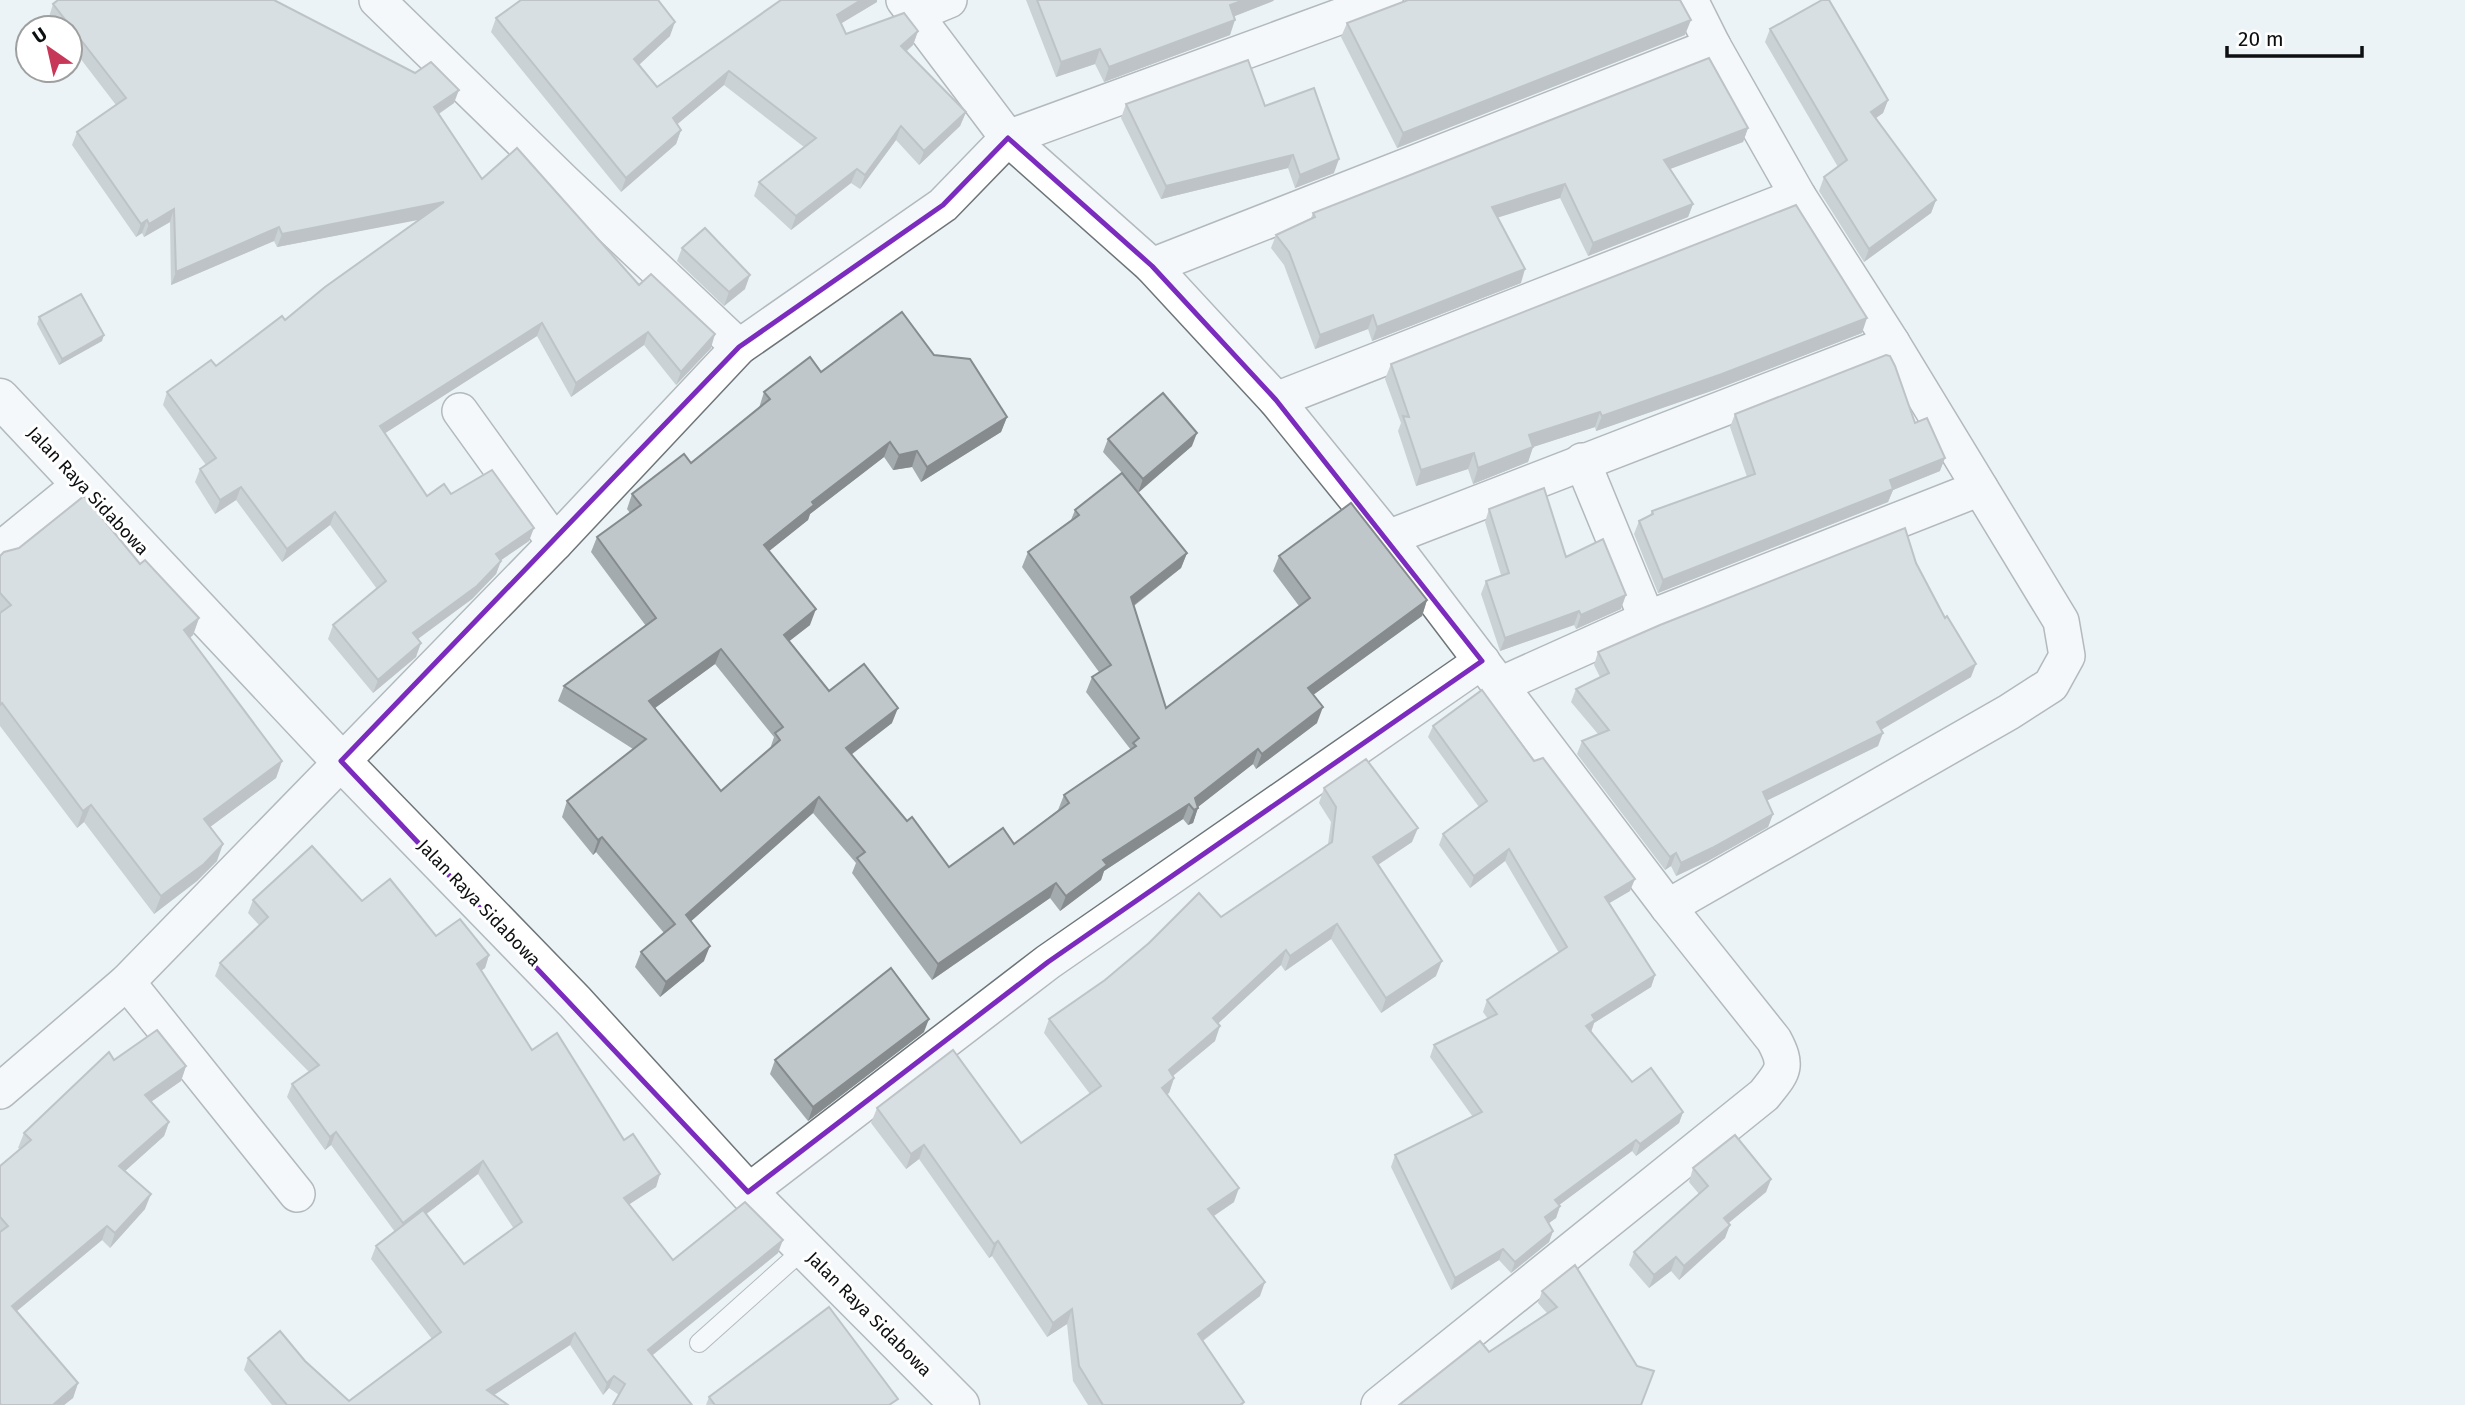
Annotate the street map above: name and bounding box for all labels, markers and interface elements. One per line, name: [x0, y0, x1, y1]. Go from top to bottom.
north arrow: [14, 14, 84, 84]
scale bar: [2227, 14, 2362, 58]
text: U: [28, 22, 51, 48]
text: 20 m: [2238, 26, 2284, 52]
street label: Jalan Raya Sidabowa: [23, 422, 153, 560]
street label: Jalan Raya Sidabowa: [413, 835, 545, 971]
street label: Jalan Raya Sidabowa: [802, 1247, 936, 1381]

